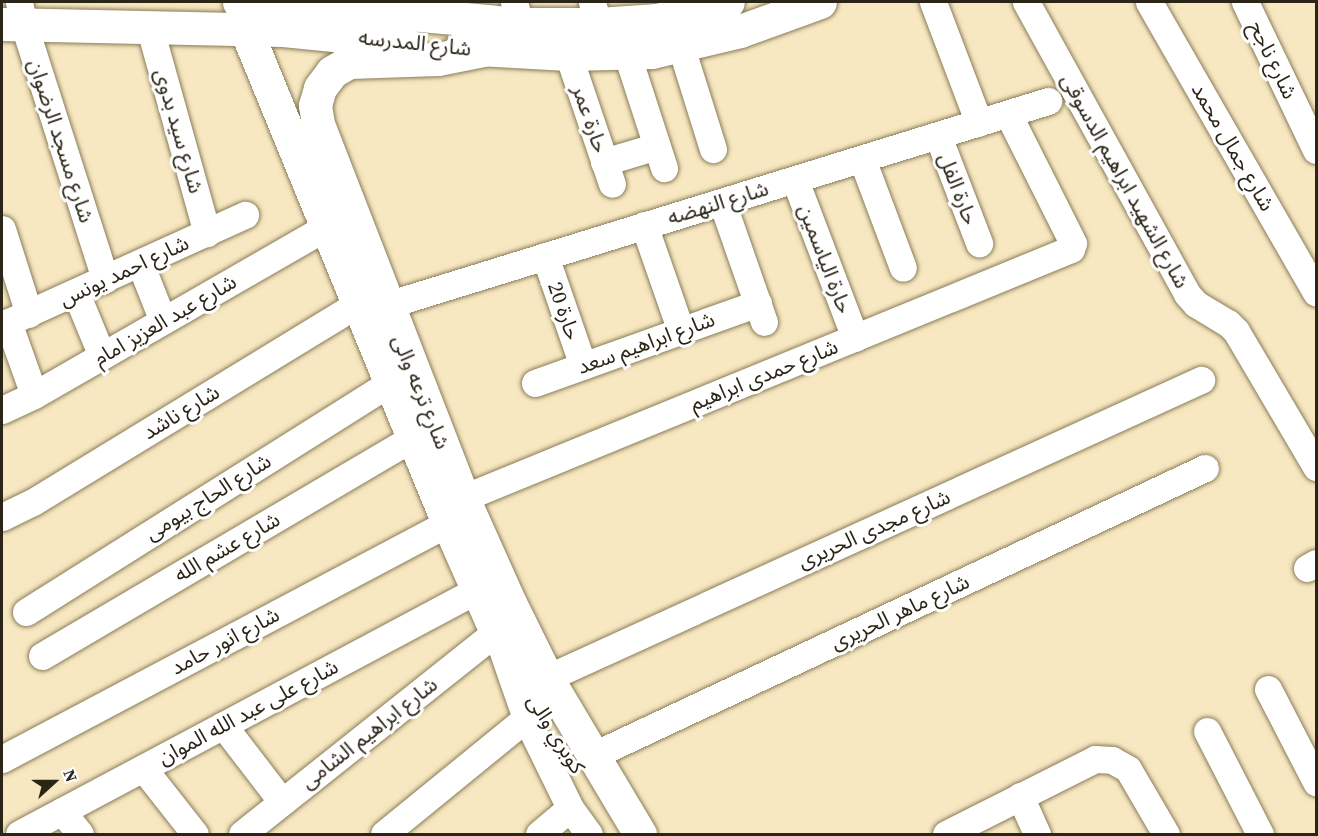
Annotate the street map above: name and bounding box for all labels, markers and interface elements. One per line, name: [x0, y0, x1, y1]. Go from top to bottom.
street label: شارع ناجح: [1243, 17, 1303, 103]
street label: شارع المدرسه: [357, 25, 473, 61]
street label: شارع مسجد الرضوان: [23, 56, 99, 226]
street label: شارع سيد بدوى: [149, 66, 209, 196]
street label: شارع الشهيد ابراهيم الدسوقى: [1055, 69, 1195, 293]
street label: شارع جمال محمد: [1186, 79, 1280, 215]
street label: حارة عمر: [567, 82, 613, 156]
street label: حارة الفل: [933, 150, 983, 228]
street label: شارع النهضه: [664, 176, 772, 230]
street label: حارة الياسمين: [793, 201, 857, 317]
street label: شارع احمد يونس: [55, 230, 193, 312]
street label: شارع عبد العزيز امام: [89, 269, 241, 371]
street label: حارة 20: [542, 279, 586, 343]
street label: شارع ابراهيم سعد: [574, 306, 718, 380]
street label: شارع ترعه والى: [387, 331, 455, 453]
street label: شارع حمدى ابراهيم: [686, 334, 842, 416]
street label: شارع ناشد: [138, 379, 224, 445]
street label: شارع الحاج بيومى: [140, 448, 276, 546]
street label: شارع مجدى الحريرى: [794, 484, 954, 574]
street label: شارع عشم الله: [170, 507, 284, 587]
street label: شارع ماهر الحريرى: [827, 569, 973, 655]
street label: شارع انور حامد: [166, 602, 284, 680]
street label: شارع على عبد الله الموان: [154, 654, 342, 770]
street label: شارع ابراهيم الشامى: [296, 672, 442, 794]
street label: كوبري والى: [522, 690, 590, 778]
north arrow: [24, 752, 84, 812]
text: N: [58, 766, 83, 785]

